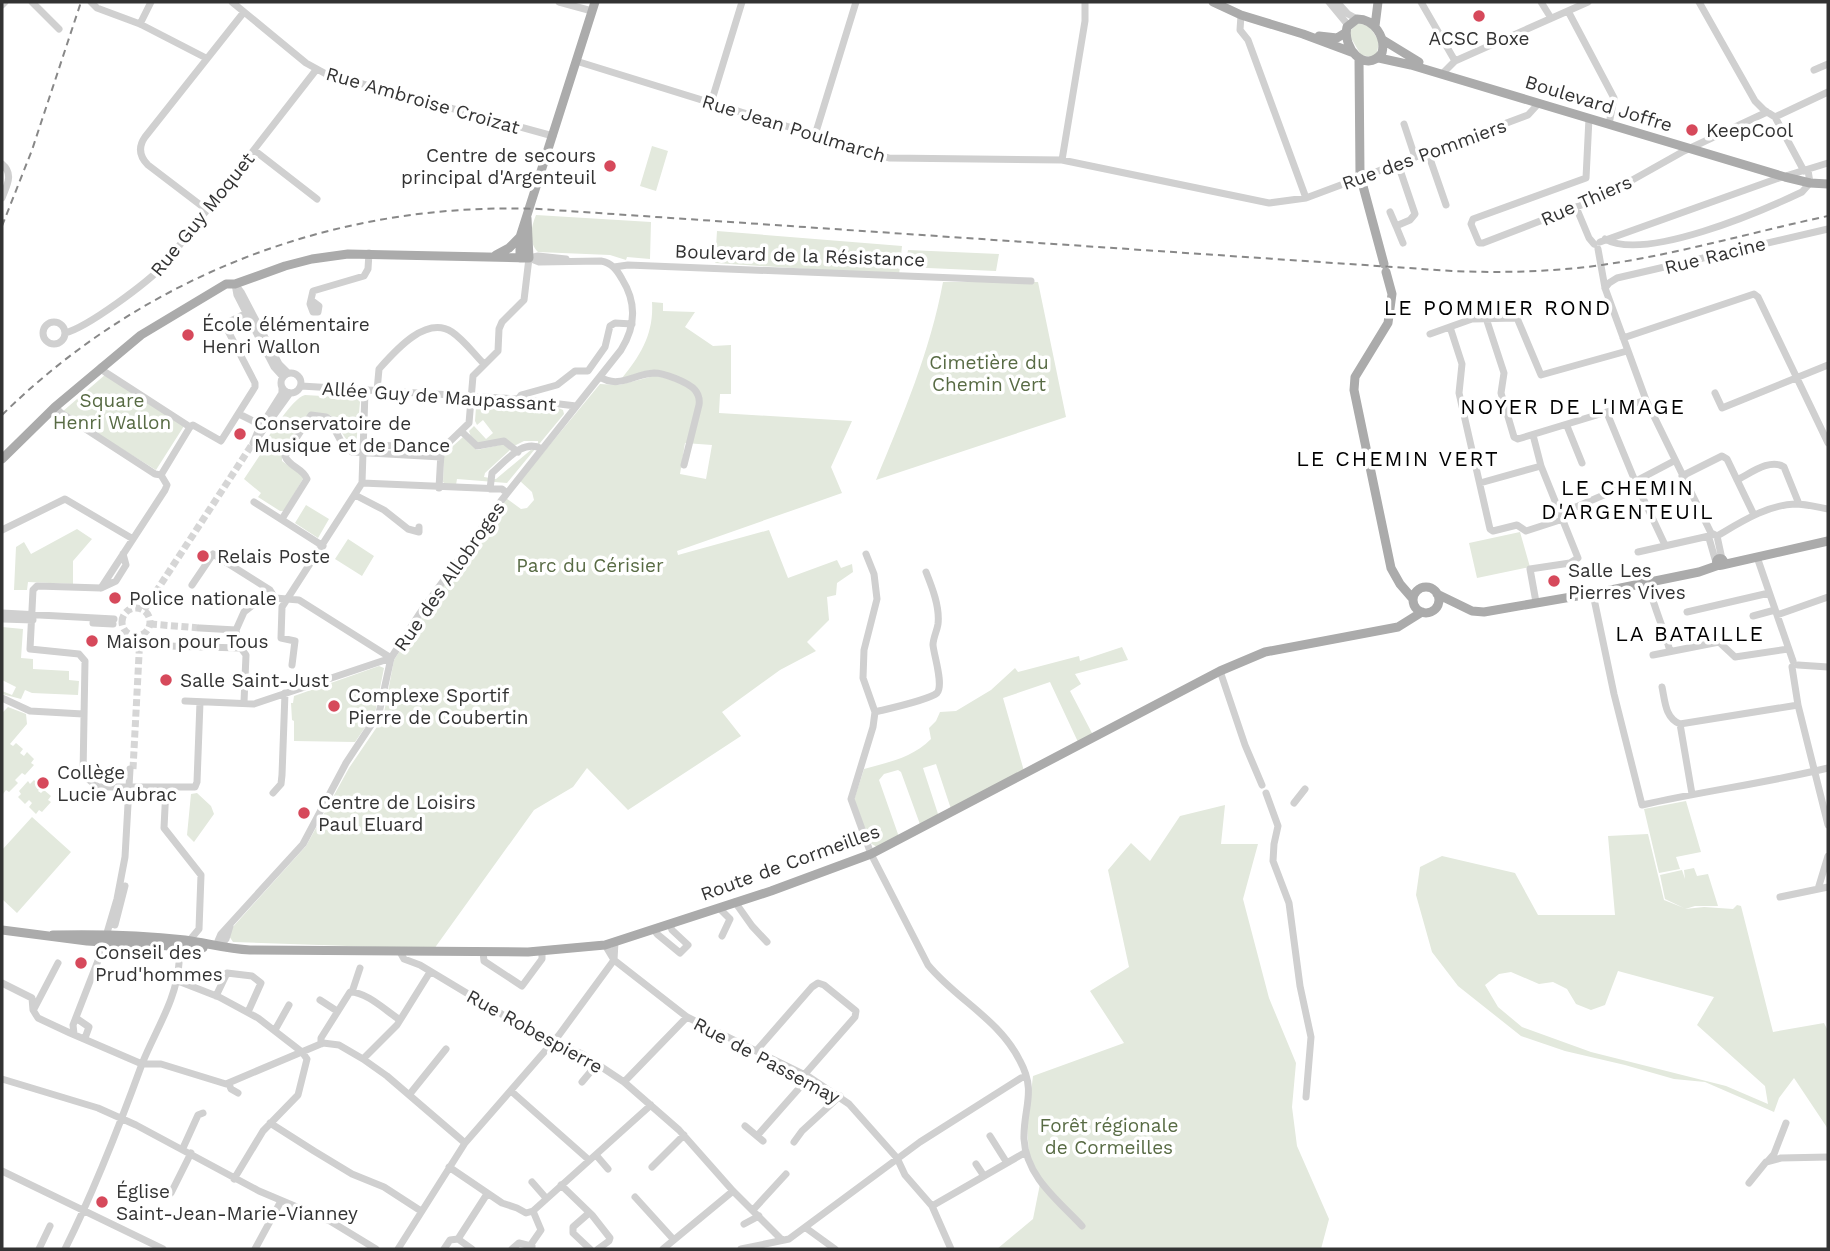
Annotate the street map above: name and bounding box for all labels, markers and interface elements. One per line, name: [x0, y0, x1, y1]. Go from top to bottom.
marker: ACSC Boxe: [1471, 8, 1487, 24]
place label: ACSC Boxe: [1429, 27, 1529, 50]
street label: Rue Ambroise Croizat: [323, 62, 522, 139]
street label: Boulevard Joffre: [1522, 70, 1675, 137]
street label: Rue Jean Poulmarch: [699, 90, 888, 167]
street label: Rue des Pommiers: [1339, 114, 1510, 195]
place label: KeepCool: [1706, 119, 1793, 142]
marker: KeepCool: [1684, 122, 1700, 138]
place label: Centre de secours principal d'Argenteuil: [401, 144, 596, 189]
street label: Rue Guy Moquet: [145, 148, 259, 281]
marker: Centre de secours principal d'Argenteuil: [602, 158, 618, 174]
street label: Rue Thiers: [1537, 170, 1635, 231]
street label: Rue Racine: [1662, 232, 1768, 279]
street label: Boulevard de la Résistance: [674, 240, 926, 271]
district label: LE POMMIER ROND: [1384, 295, 1612, 320]
place label: École élémentaire Henri Wallon: [202, 313, 370, 358]
marker: École élémentaire Henri Wallon: [180, 327, 196, 343]
park label: Cimetière du Chemin Vert: [929, 351, 1049, 396]
street label: Allée Guy de Maupassant: [321, 377, 557, 416]
park label: Square Henri Wallon: [53, 389, 171, 434]
district label: NOYER DE L'IMAGE: [1460, 394, 1686, 419]
place label: Conservatoire de Musique et de Dance: [254, 412, 450, 457]
marker: Conservatoire de Musique et de Dance: [232, 426, 248, 442]
district label: LE CHEMIN VERT: [1296, 446, 1500, 471]
district label: LE CHEMIN D'ARGENTEUIL: [1541, 475, 1715, 524]
street label: Rue des Allobroges: [389, 497, 510, 656]
place label: Relais Poste: [217, 545, 330, 568]
marker: Relais Poste: [195, 548, 211, 564]
park label: Parc du Cérisier: [516, 554, 664, 577]
place label: Salle Les Pierres Vives: [1568, 559, 1686, 604]
marker: Salle Les Pierres Vives: [1546, 573, 1562, 589]
place label: Police nationale: [129, 587, 277, 610]
marker: Police nationale: [107, 590, 123, 606]
district label: LA BATAILLE: [1615, 621, 1765, 646]
place label: Maison pour Tous: [106, 630, 268, 653]
marker: Maison pour Tous: [84, 633, 100, 649]
place label: Salle Saint-Just: [180, 669, 329, 692]
marker: Salle Saint-Just: [158, 672, 174, 688]
place label: Complexe Sportif Pierre de Coubertin: [348, 684, 529, 729]
marker: Complexe Sportif Pierre de Coubertin: [326, 698, 342, 714]
place label: Collège Lucie Aubrac: [57, 761, 177, 806]
marker: Collège Lucie Aubrac: [35, 775, 51, 791]
place label: Centre de Loisirs Paul Eluard: [318, 791, 476, 836]
marker: Centre de Loisirs Paul Eluard: [296, 805, 312, 821]
street label: Route de Cormeilles: [697, 819, 883, 906]
place label: Conseil des Prud'hommes: [95, 941, 223, 986]
marker: Conseil des Prud'hommes: [73, 955, 89, 971]
street label: Rue Robespierre: [463, 984, 607, 1078]
street label: Rue de Passemay: [690, 1012, 844, 1109]
park label: Forêt régionale de Cormeilles: [1040, 1114, 1178, 1159]
place label: Église Saint-Jean-Marie-Vianney: [116, 1180, 358, 1225]
marker: Église Saint-Jean-Marie-Vianney: [94, 1194, 110, 1210]

